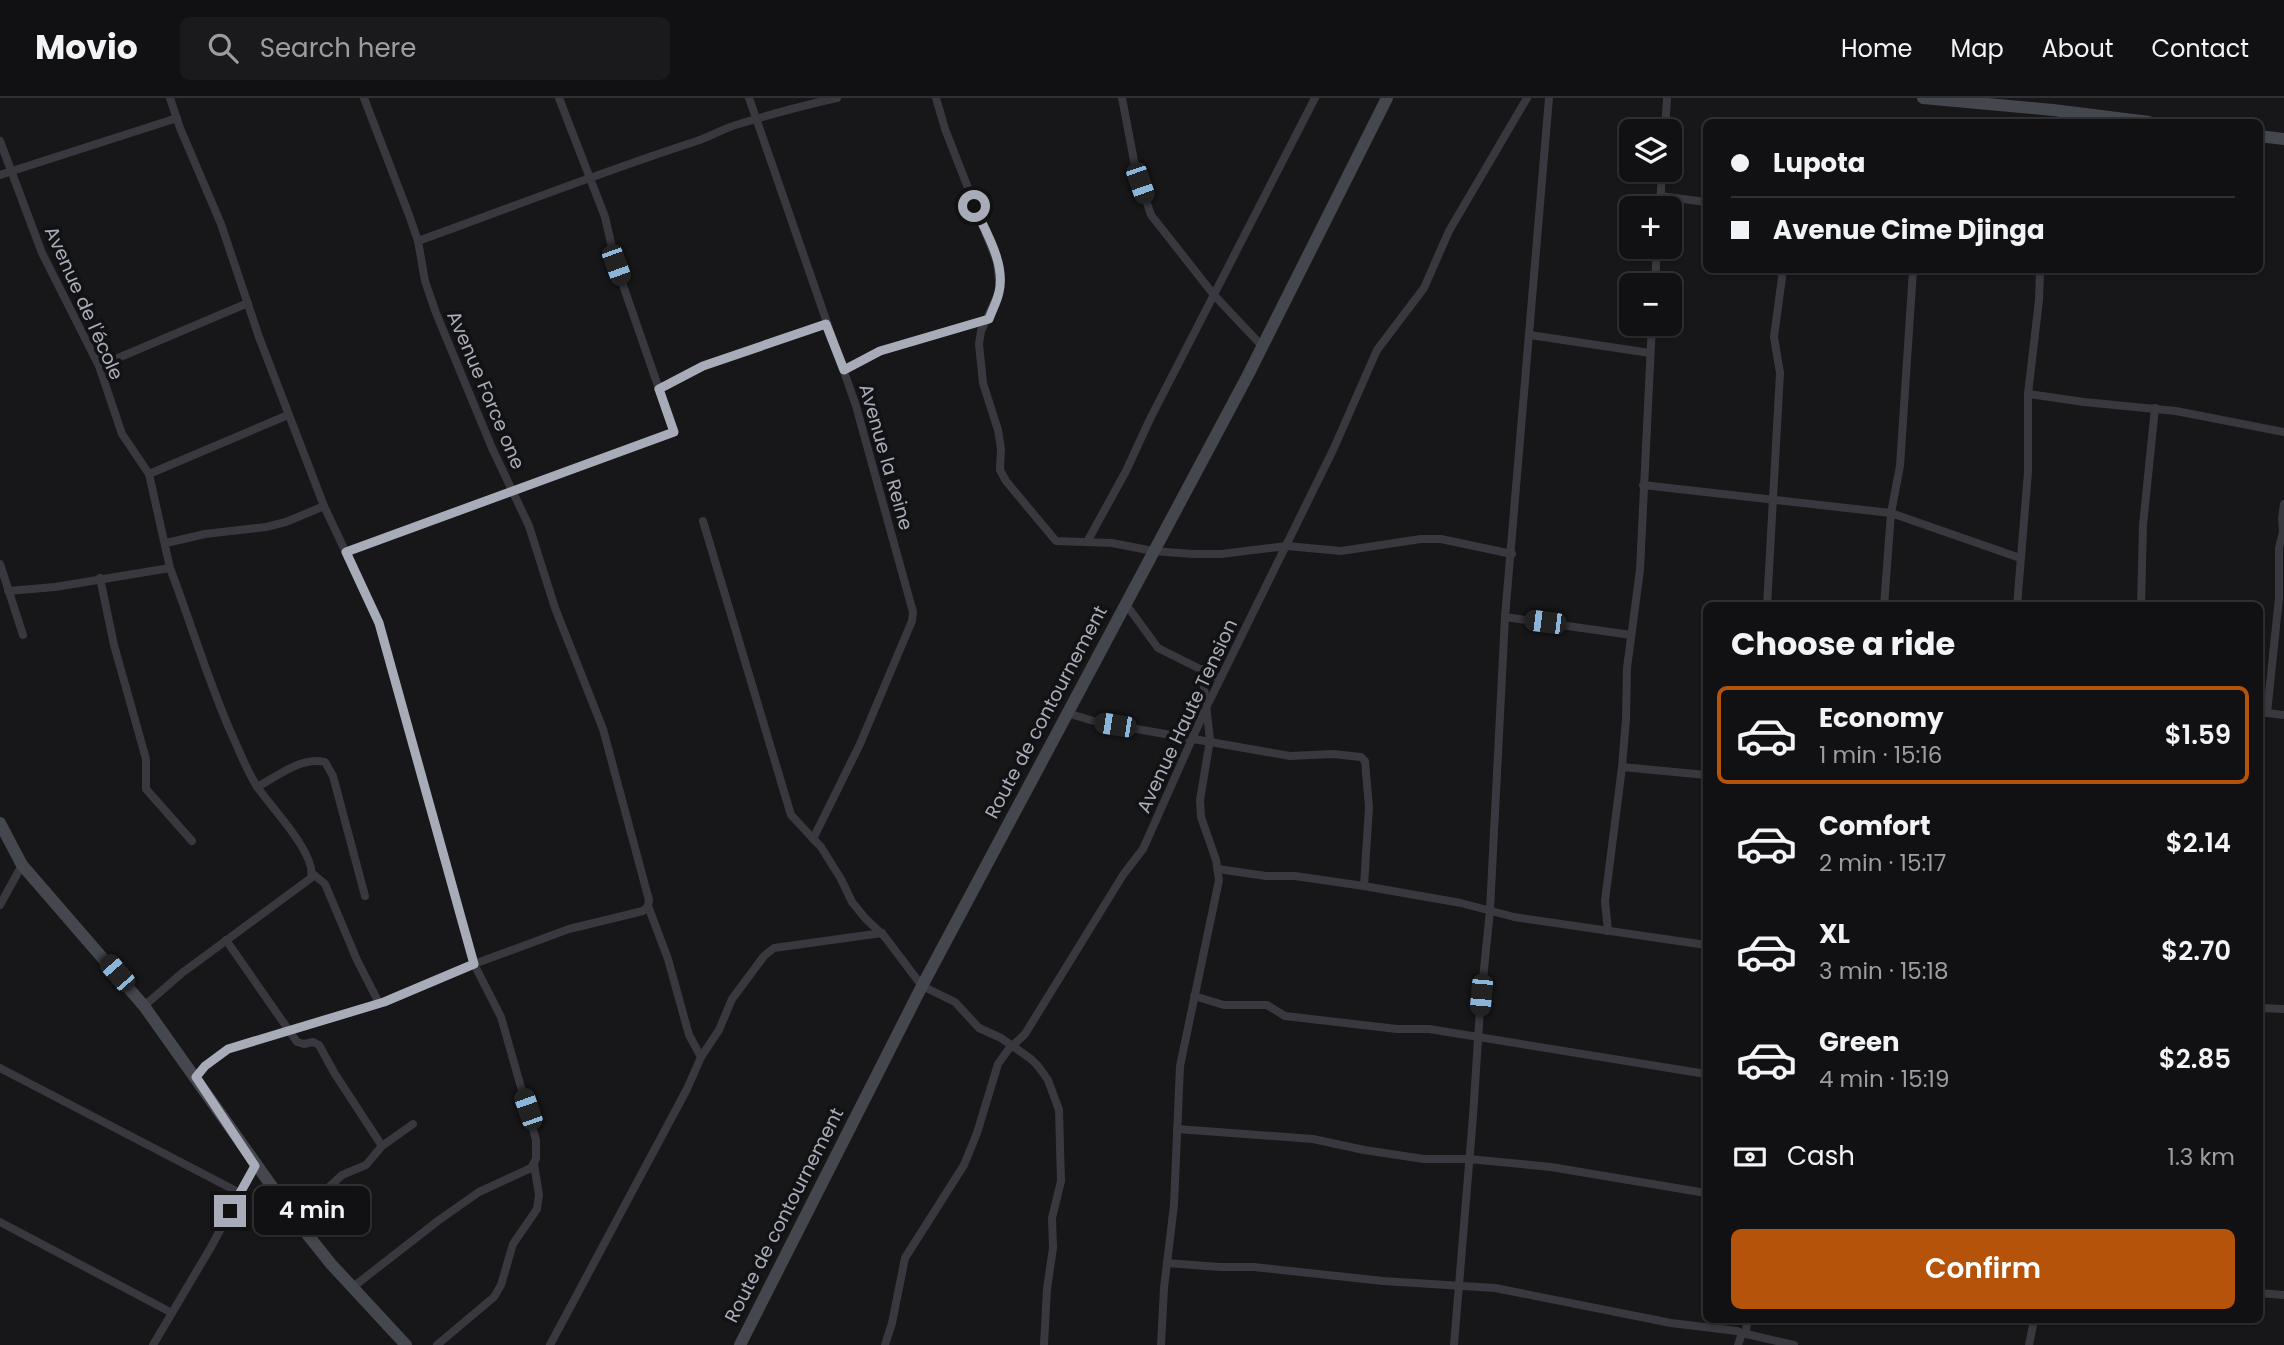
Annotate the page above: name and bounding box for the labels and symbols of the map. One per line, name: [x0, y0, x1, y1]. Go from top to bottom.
car: [1124, 160, 1157, 206]
route start: [958, 190, 990, 222]
street label: Avenue de l'école: [38, 222, 130, 384]
car: [599, 242, 634, 288]
street label: Avenue Force one: [440, 307, 532, 473]
street label: Avenue la Reine: [852, 381, 920, 533]
street label: Route de contournement: [978, 601, 1114, 823]
car: [1523, 609, 1568, 635]
street label: Avenue Haute Tension: [1130, 614, 1244, 818]
car: [1093, 711, 1138, 739]
car: [96, 950, 139, 996]
car: [1469, 973, 1494, 1017]
car: [512, 1086, 545, 1132]
street label: Route de contournement: [718, 1103, 850, 1327]
callout: 4 min: [254, 1186, 370, 1236]
route end: [214, 1195, 246, 1227]

